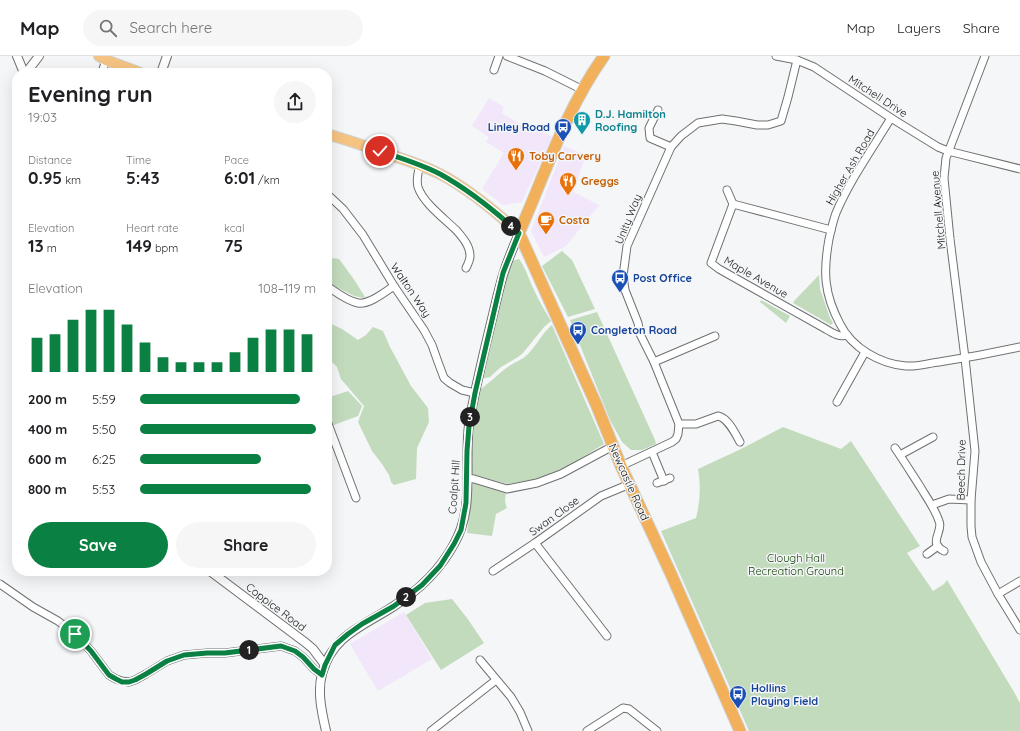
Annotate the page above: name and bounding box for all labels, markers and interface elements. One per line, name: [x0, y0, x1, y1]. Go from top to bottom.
search box: [83, 10, 363, 46]
text: Map: [20, 16, 59, 40]
icon: search: [97, 17, 119, 39]
text: Search here: [129, 18, 212, 37]
text: Map: [846, 19, 875, 37]
text: Layers: [897, 19, 941, 37]
text: Share: [963, 19, 1000, 37]
street label: Mitchell Drive: [846, 72, 910, 120]
text: Evening run: [28, 80, 153, 108]
button: share: [274, 81, 316, 123]
place label: D.J. Hamilton Roofing: [595, 107, 666, 134]
text: 19:03: [28, 109, 57, 125]
building icon: D.J. Hamilton Roofing: [572, 110, 592, 135]
bus stop icon: Linley Road: [553, 117, 573, 142]
place label: Linley Road: [488, 120, 550, 134]
street label: Higher Ash Road: [823, 126, 877, 208]
pin: [363, 134, 397, 168]
icon: check: [369, 140, 391, 162]
restaurant icon: Toby Carvery: [506, 146, 526, 171]
place label: Toby Carvery: [529, 149, 601, 163]
text: Distance: [28, 153, 72, 167]
text: Time: [126, 153, 151, 167]
text: Pace: [224, 153, 249, 167]
text: 0.95: [28, 167, 62, 188]
text: 5:43: [126, 167, 160, 188]
text: 6:01: [224, 167, 255, 188]
street label: Mitchell Avenue: [928, 170, 948, 250]
restaurant icon: Greggs: [558, 171, 578, 196]
text: km: [62, 173, 81, 187]
text: /km: [255, 173, 280, 187]
place label: Greggs: [581, 174, 619, 188]
street label: Unity Way: [612, 192, 644, 246]
cafe icon: Costa: [536, 210, 556, 235]
place label: Costa: [559, 213, 590, 227]
pin: 4: [501, 216, 521, 236]
text: 4: [508, 219, 514, 233]
text: Elevation: [28, 221, 74, 235]
text: Heart rate: [126, 221, 178, 235]
text: kcal: [224, 221, 245, 235]
text: 13: [28, 235, 44, 256]
text: 149: [126, 235, 152, 256]
text: 75: [224, 235, 243, 256]
text: m: [44, 241, 57, 255]
text: bpm: [152, 241, 178, 255]
street label: Maple Avenue: [721, 253, 791, 301]
street label: Walton Way: [388, 260, 434, 320]
bus stop icon: Post Office: [610, 268, 630, 293]
place label: Post Office: [633, 271, 693, 285]
text: Elevation: [28, 280, 83, 296]
text: 108–119 m: [258, 280, 316, 296]
bus stop icon: Congleton Road: [568, 320, 588, 345]
place label: Congleton Road: [591, 323, 677, 337]
text: 200 m: [28, 391, 67, 407]
text: 5:59: [92, 391, 116, 407]
pin: 3: [460, 407, 480, 427]
text: 3: [467, 410, 473, 424]
text: 400 m: [28, 421, 67, 437]
text: 5:50: [92, 421, 116, 437]
street label: Beech Drive: [953, 439, 969, 501]
street label: Newcastle Road: [606, 441, 652, 523]
text: 600 m: [28, 451, 67, 467]
text: 6:25: [92, 451, 116, 467]
street label: Coalpit Hill: [445, 460, 463, 514]
text: 800 m: [28, 481, 67, 497]
text: 5:53: [92, 481, 115, 497]
street label: Swan Close: [526, 493, 582, 539]
button: Save: [28, 522, 168, 568]
button: Share: [176, 522, 316, 568]
park label: Clough Hall Recreation Ground: [748, 551, 844, 578]
street label: Coppice Road: [243, 580, 309, 634]
pin: 2: [396, 587, 416, 607]
text: 2: [403, 590, 409, 604]
pin: [58, 617, 92, 651]
icon: arrive: [64, 623, 86, 645]
pin: 1: [239, 640, 259, 660]
text: 1: [247, 643, 251, 657]
place label: Hollins Playing Field: [751, 681, 818, 708]
bus stop icon: Hollins Playing Field: [728, 684, 748, 709]

